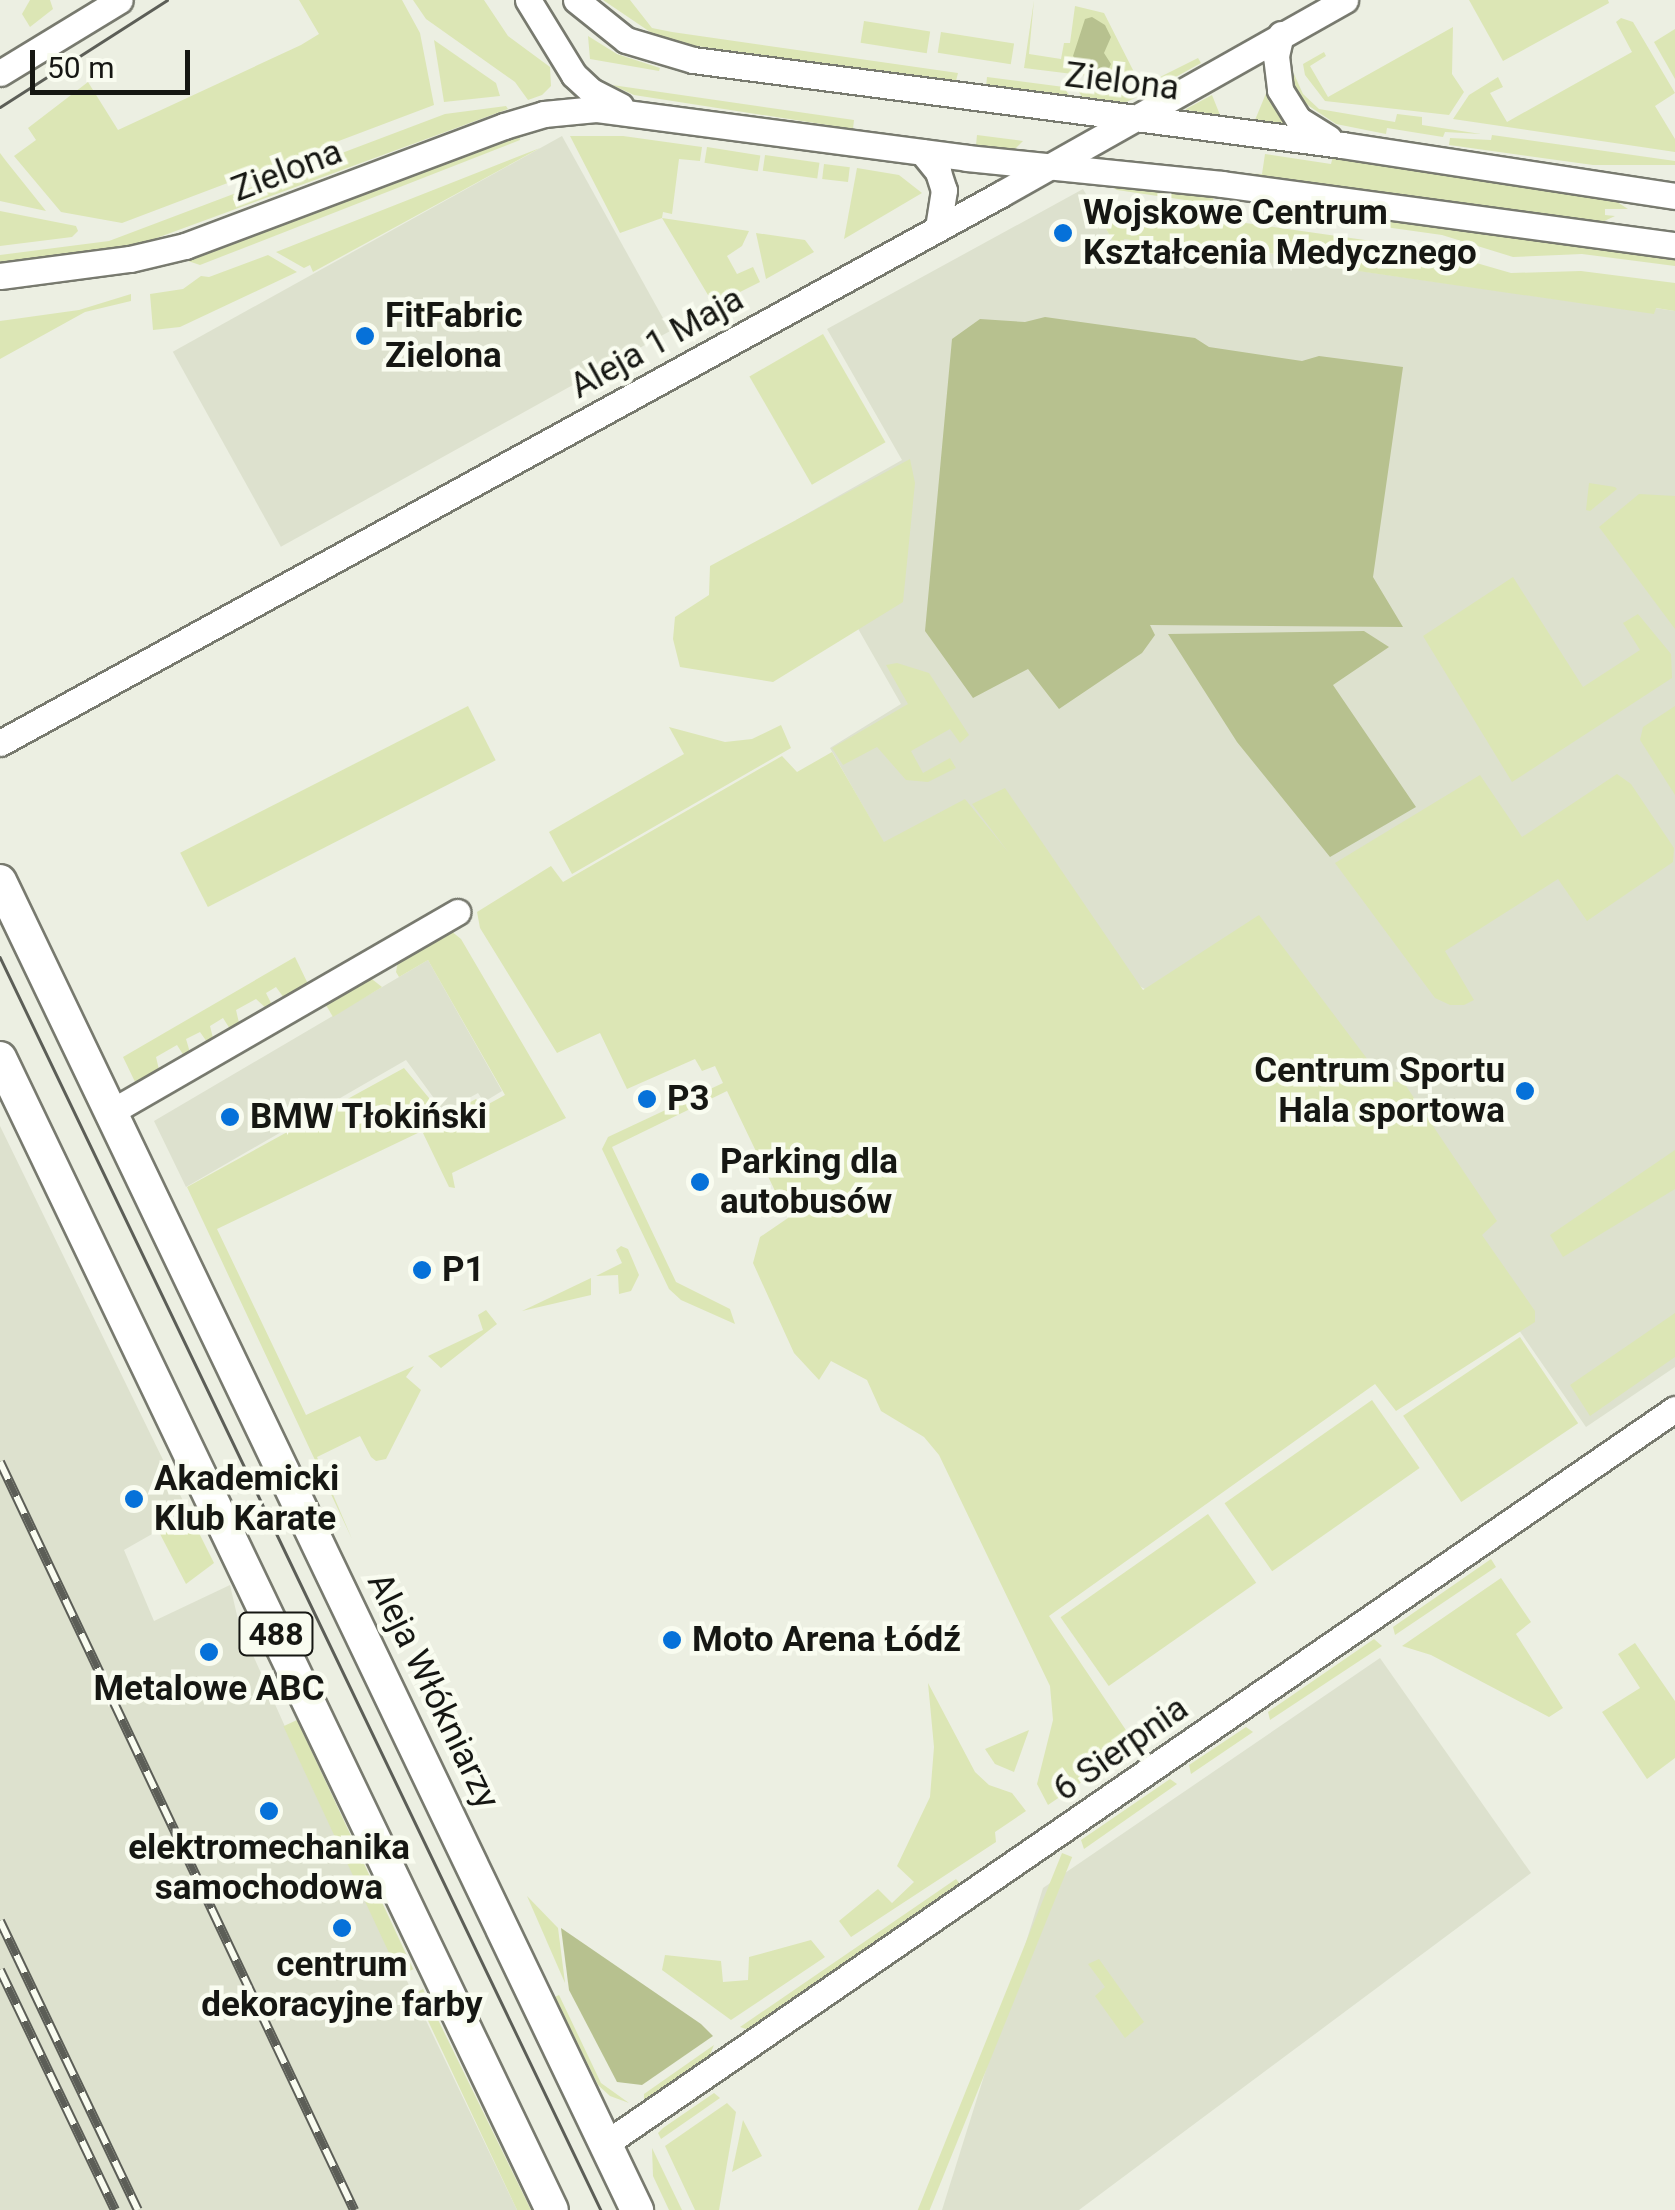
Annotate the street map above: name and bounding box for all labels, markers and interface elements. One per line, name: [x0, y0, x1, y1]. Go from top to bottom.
scale bar: [35, 30, 195, 92]
text: 50 m: [47, 50, 114, 85]
street label: Zielona: [1062, 54, 1182, 110]
street label: Zielona: [226, 131, 348, 211]
place label: Wojskowe Centrum Kształcenia Medycznego: [1083, 192, 1477, 274]
marker: Wojskowe Centrum Kształcenia Medycznego: [1052, 222, 1074, 244]
street label: Aleja 1 Maja: [563, 278, 751, 408]
place label: FitFabric Zielona: [385, 295, 523, 377]
marker: FitFabric Zielona: [354, 325, 376, 347]
place label: Centrum Sportu Hala sportowa: [1254, 1050, 1505, 1132]
place label: P3: [667, 1078, 710, 1120]
marker: Centrum Sportu Hala sportowa: [1514, 1080, 1536, 1102]
marker: P3: [636, 1088, 658, 1110]
place label: BMW Tłokiński: [250, 1096, 488, 1138]
marker: BMW Tłokiński: [219, 1106, 241, 1128]
place label: Parking dla autobusów: [720, 1141, 898, 1223]
marker: Parking dla autobusów: [689, 1171, 711, 1193]
place label: P1: [442, 1249, 485, 1291]
marker: P1: [411, 1259, 433, 1281]
place label: Akademicki Klub Karate: [154, 1458, 339, 1540]
marker: Akademicki Klub Karate: [123, 1488, 145, 1510]
street label: Aleja Włókniarzy: [358, 1566, 508, 1816]
road number: 488: [236, 1607, 316, 1661]
place label: Moto Arena Łódź: [692, 1619, 961, 1661]
marker: Moto Arena Łódź: [661, 1629, 683, 1651]
marker: Metalowe ABC: [198, 1641, 220, 1663]
place label: Metalowe ABC: [93, 1668, 325, 1710]
street label: 6 Sierpnia: [1046, 1687, 1196, 1811]
marker: elektromechanika samochodowa: [258, 1800, 280, 1822]
place label: elektromechanika samochodowa: [128, 1827, 410, 1909]
marker: centrum dekoracyjne farby: [331, 1917, 353, 1939]
place label: centrum dekoracyjne farby: [201, 1944, 483, 2026]

